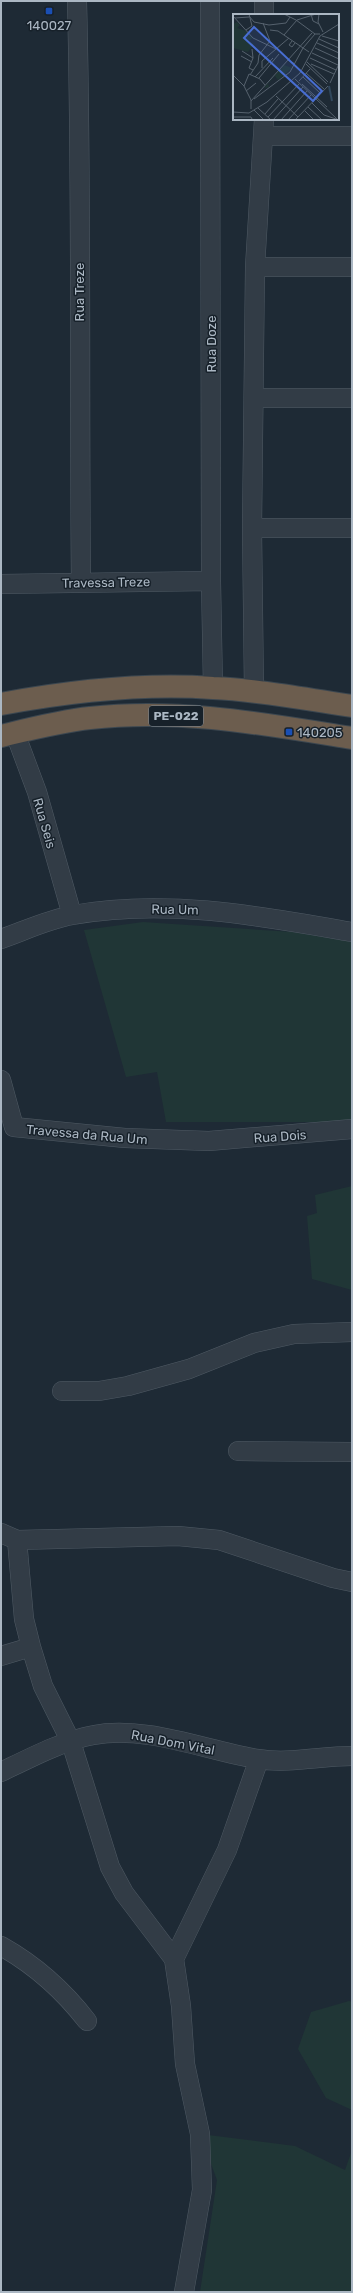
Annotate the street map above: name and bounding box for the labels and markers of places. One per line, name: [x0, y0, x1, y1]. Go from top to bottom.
marker: 140027: [44, 6, 54, 16]
place label: 140027: [27, 18, 72, 33]
place label: 140205: [297, 725, 343, 740]
marker: 140205: [284, 727, 294, 737]

